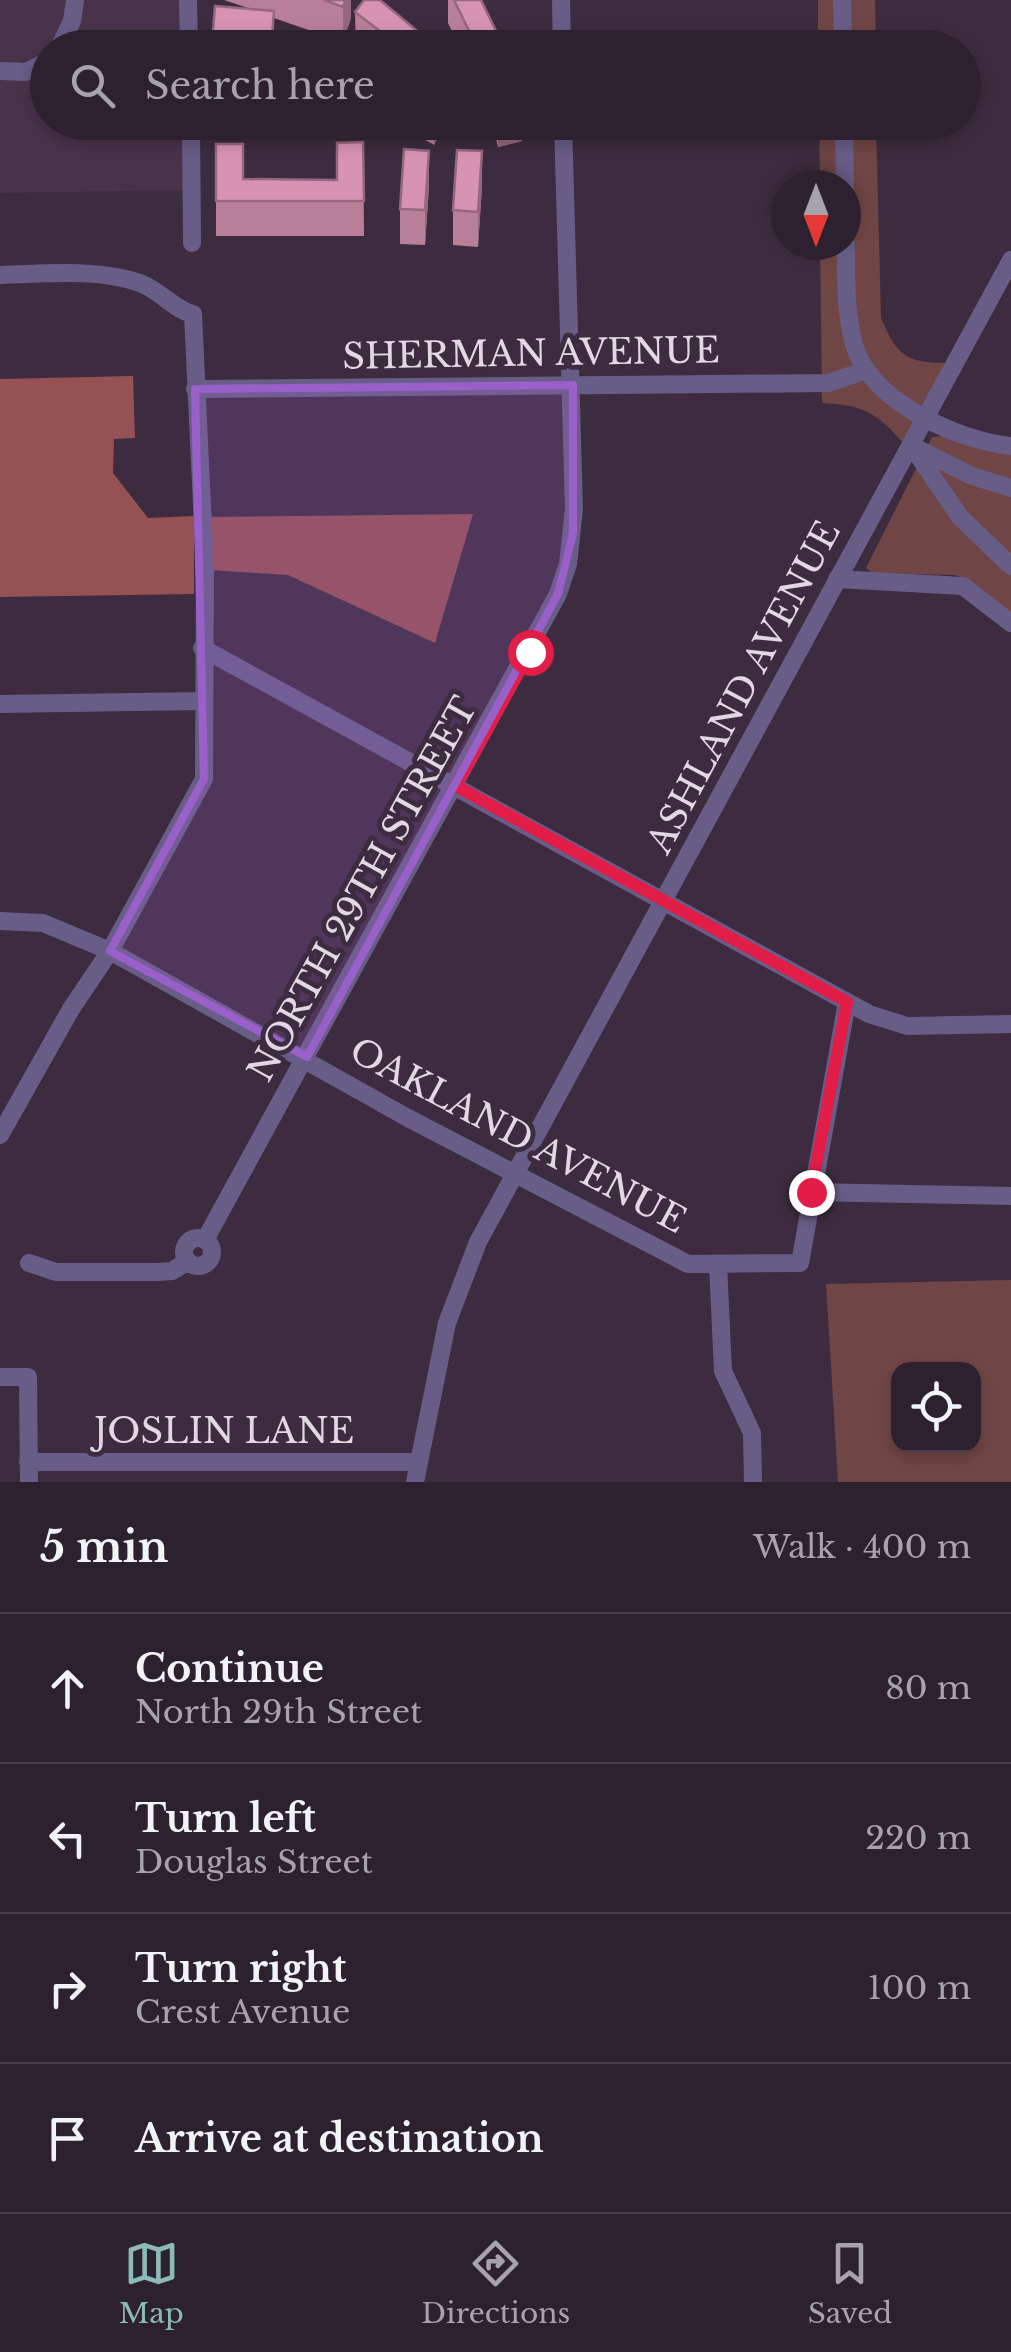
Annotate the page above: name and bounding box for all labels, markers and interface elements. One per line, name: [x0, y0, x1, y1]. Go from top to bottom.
search box: [30, 30, 981, 140]
icon: search: [65, 58, 120, 113]
text: Search here: [145, 62, 375, 109]
north arrow: [771, 170, 861, 260]
street label: SHERMAN AVENUE: [342, 328, 720, 378]
street label: ASHLAND AVENUE: [637, 514, 849, 861]
route start: [508, 630, 554, 676]
street label: NORTH 29TH STREET: [238, 689, 486, 1089]
street label: OAKLAND AVENUE: [343, 1028, 693, 1242]
route end: [789, 1170, 835, 1216]
map controls: [891, 1362, 981, 1452]
button: locate: [891, 1362, 981, 1452]
street label: JOSLIN LANE: [90, 1409, 354, 1452]
text: 5 min: [40, 1521, 168, 1573]
text: Walk · 400 m: [753, 1527, 971, 1567]
text: Continue: [135, 1645, 324, 1692]
icon: ahead: [40, 1661, 95, 1716]
text: 80 m: [885, 1668, 971, 1708]
text: North 29th Street: [135, 1692, 422, 1732]
text: Turn left: [135, 1795, 316, 1842]
icon: left: [40, 1811, 95, 1866]
text: 220 m: [865, 1818, 971, 1858]
text: Douglas Street: [135, 1842, 373, 1882]
text: Turn right: [135, 1945, 346, 1992]
icon: right: [40, 1961, 95, 2016]
text: 100 m: [868, 1968, 971, 2008]
text: Crest Avenue: [135, 1992, 350, 2032]
icon: arrive: [40, 2111, 95, 2166]
text: Arrive at destination: [135, 2115, 544, 2162]
tab: Map: [119, 2236, 184, 2331]
tab: Directions: [421, 2236, 570, 2331]
tab: Saved: [808, 2236, 892, 2331]

